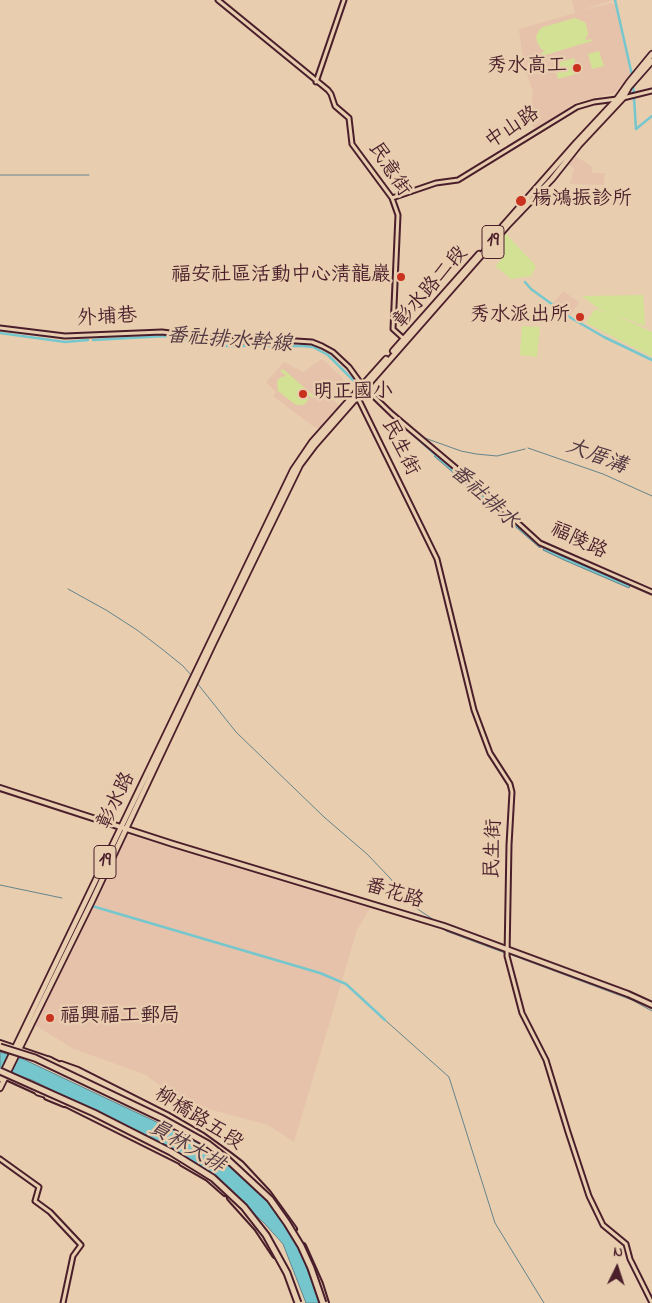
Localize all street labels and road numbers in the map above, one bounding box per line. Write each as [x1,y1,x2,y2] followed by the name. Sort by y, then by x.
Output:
[481,103,545,155] street label: 中山路
[362,138,414,202] street label: 民意街
[482,226,504,258] road number: 19
[390,242,474,334] street label: 彰水路二段
[76,305,138,333] street label: 外埔巷
[375,416,423,480] street label: 民生街
[546,518,610,566] street label: 福陵路
[94,769,142,833] street label: 彰水路
[482,819,508,879] street label: 民生街
[94,846,116,879] road number: 19
[362,875,426,915] street label: 番花路
[149,1083,247,1157] street label: 柳橋路五段

